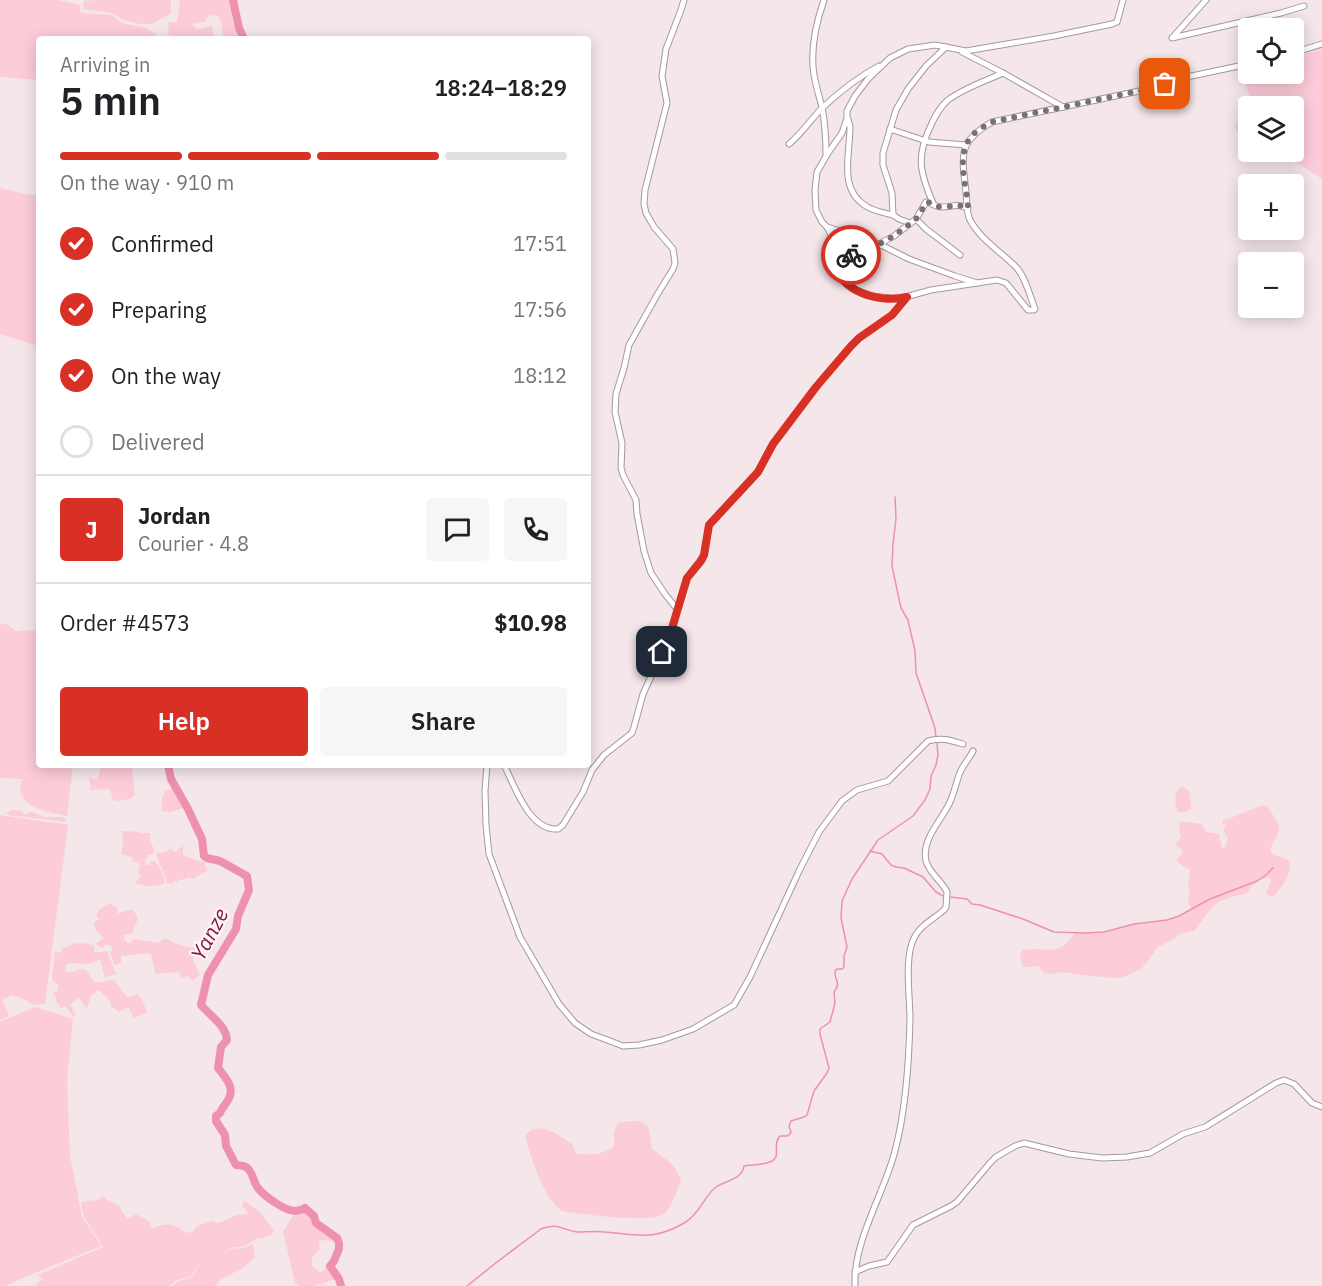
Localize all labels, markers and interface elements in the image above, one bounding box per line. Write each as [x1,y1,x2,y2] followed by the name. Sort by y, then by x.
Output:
[1238,18,1304,318] map controls
[1238,18,1304,84] button: locate
[60,51,150,78] text: Arriving in
[1139,58,1190,109] pin
[1148,67,1181,100] icon: bag
[434,73,567,102] text: 18:24–18:29
[60,75,161,126] text: 5 min
[1238,96,1304,162] button: layers
[60,169,234,196] text: On the way · 910 m
[1238,174,1304,240] button: +
[821,225,881,285] courier
[60,227,93,260] icon: check
[111,229,214,258] text: Confirmed
[513,230,567,257] text: 17:51
[835,239,868,272] icon: bike
[1238,252,1304,318] button: −
[60,293,93,326] icon: check
[111,295,206,324] text: Preparing
[513,296,567,323] text: 17:56
[60,359,93,392] icon: check
[111,361,221,390] text: On the way
[513,362,567,389] text: 18:12
[111,427,205,456] text: Delivered
[426,498,489,561] button: chat
[504,498,567,561] button: phone
[138,501,211,530] text: Jordan
[85,515,98,544] text: J
[138,530,249,557] text: Courier · 4.8
[60,608,190,637] text: Order #4573
[494,608,567,637] text: $10.98
[636,626,687,677] pin
[645,635,678,668] icon: home
[60,687,308,756] button: Help
[320,687,567,756] button: Share
[184,903,234,965] water label: Yanze

